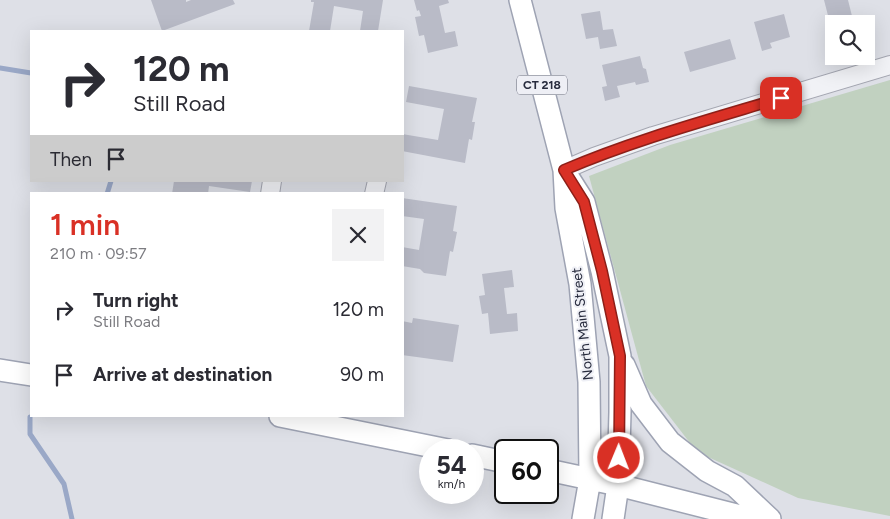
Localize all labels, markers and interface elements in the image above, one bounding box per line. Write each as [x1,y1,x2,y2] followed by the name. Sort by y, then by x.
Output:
[825,15,875,65] map controls
[825,15,875,65] button: search
[133,48,230,90] text: 120 m
[50,50,115,115] icon: right
[517,76,567,94] road number: CT 218
[760,77,802,119] pin
[767,84,795,112] icon: arrive
[133,90,226,117] text: Still Road
[102,145,130,173] icon: arrive
[50,148,92,171] text: Then
[50,206,120,243] text: 1 min
[332,209,384,261] button: close
[50,244,147,263] text: 210 m · 09:57
[568,267,597,381] street label: North Main Street
[93,289,179,312] text: Turn right
[50,296,78,324] icon: right
[332,298,384,321] text: 120 m
[93,312,160,331] text: Still Road
[50,361,78,389] icon: arrive
[93,363,272,386] text: Arrive at destination
[340,363,384,386] text: 90 m
[592,431,644,483] position arrow
[494,439,559,504] speed limit sign: 60
[436,450,467,480] text: 54
[438,477,465,491] text: km/h

